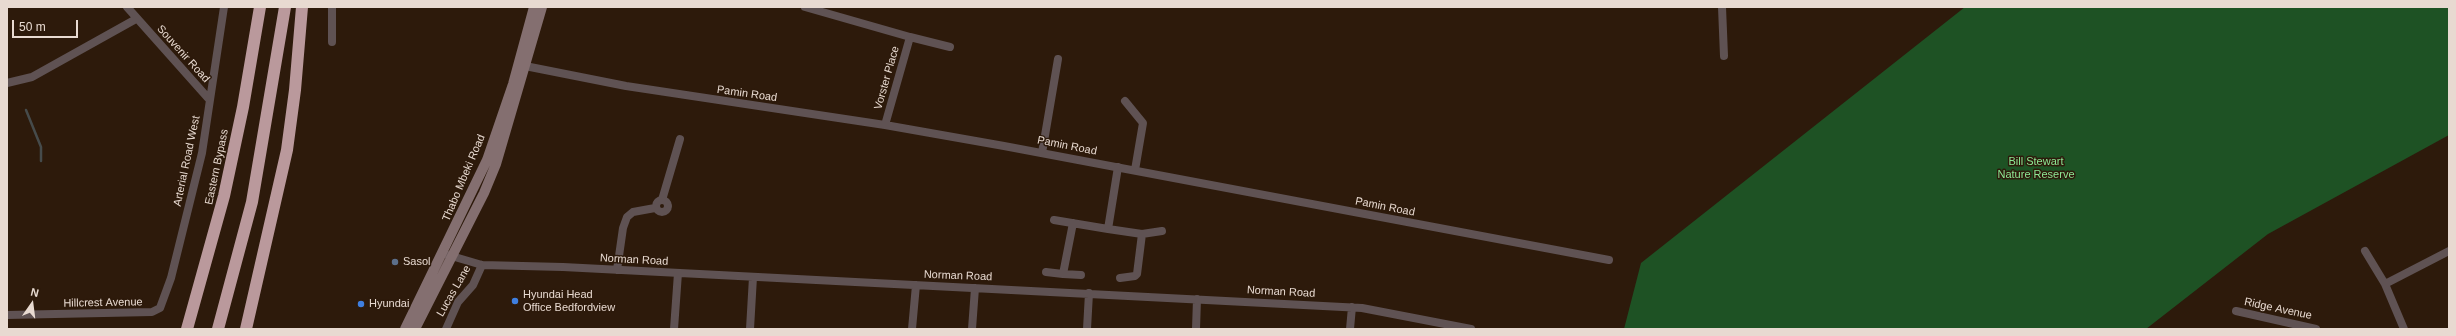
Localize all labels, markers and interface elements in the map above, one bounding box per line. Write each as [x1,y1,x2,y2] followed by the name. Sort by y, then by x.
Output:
[14,12,80,38] scale bar
[19,20,46,34] text: 50 m
[154,23,212,85] street label: Souvenir Road
[872,45,902,111] street label: Vorster Place
[716,83,778,105] street label: Pamin Road
[171,115,203,207] street label: Arterial Road West
[203,128,231,206] street label: Eastern Bypass
[440,133,488,223] street label: Thabo Mbeki Road
[1036,134,1098,158] street label: Pamin Road
[1997,155,2075,181] park label: Bill Stewart Nature Reserve
[1354,195,1416,219] street label: Pamin Road
[599,252,669,268] street label: Norman Road
[403,255,431,269] place label: Sasol
[390,257,400,267] marker: Sasol
[434,263,474,319] street label: Lucas Lane
[924,268,992,284] street label: Norman Road
[12,284,52,324] north arrow
[1246,284,1316,300] street label: Norman Road
[30,286,40,299] text: N
[523,288,615,314] place label: Hyundai Head Office Bedfordview
[2243,295,2313,323] street label: Ridge Avenue
[63,296,143,310] street label: Hillcrest Avenue
[510,296,520,306] marker: Hyundai Head Office Bedfordview
[369,297,409,311] place label: Hyundai
[356,299,366,309] marker: Hyundai

